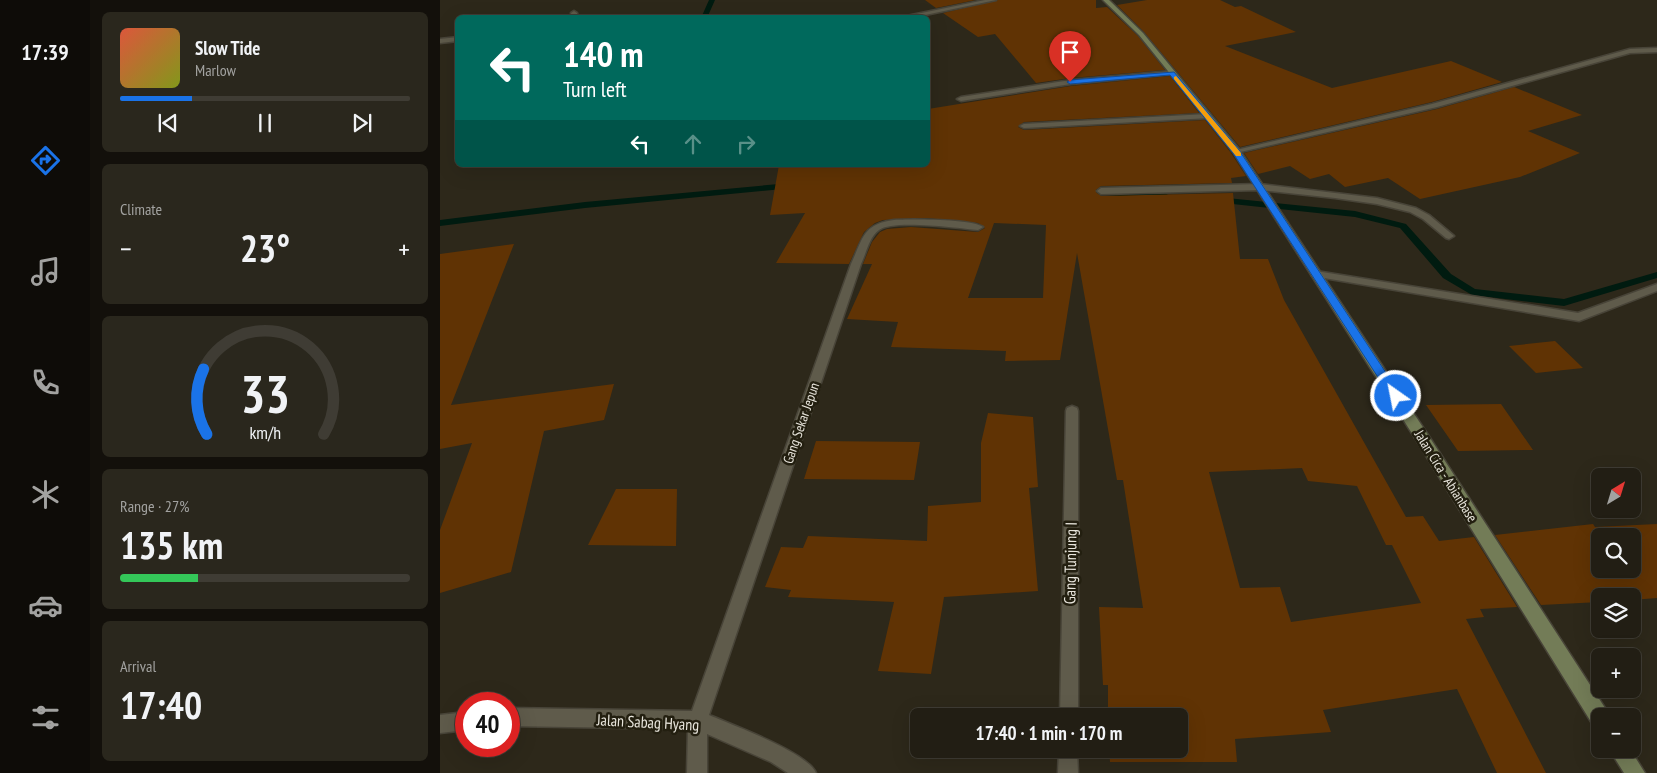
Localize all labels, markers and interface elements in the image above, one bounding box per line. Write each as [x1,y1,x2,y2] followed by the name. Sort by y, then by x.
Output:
[563,31,644,77] text: 140 m
[1049,31,1091,82] pin
[480,35,545,100] icon: left
[195,36,260,60] text: Slow Tide
[21,38,69,66] text: 17:39
[1056,38,1084,66] icon: arrive
[195,60,236,80] text: Marlow
[563,75,627,103] text: Turn left
[154,109,182,137] icon: previous
[251,109,279,137] icon: pause
[348,109,376,137] icon: next
[626,130,654,158] icon: left
[679,130,707,158] icon: ahead
[732,130,760,158] icon: right
[28,143,63,178] icon: directions
[120,199,162,219] text: Climate
[240,223,290,272] text: 23°
[120,230,132,267] text: −
[398,230,410,267] text: +
[28,254,63,289] icon: music
[240,360,290,427] text: 33
[28,365,63,400] icon: phone
[1369,369,1421,421] position arrow
[779,380,823,466] street label: Gang Sekar Jepun
[249,421,281,444] text: km/h
[1410,426,1482,526] street label: Jalan Cica - Abianbase
[1591,468,1641,518] north arrow
[1591,468,1641,758] map controls
[28,477,63,512] icon: climate
[120,496,189,516] text: Range · 27%
[120,520,223,569] text: 135 km
[1059,522,1081,604] street label: Gang Tunjung I
[1591,528,1641,578] button: search
[28,588,63,623] icon: car
[1591,588,1641,638] button: layers
[1591,648,1641,698] button: +
[120,656,156,676] text: Arrival
[120,680,202,729] text: 17:40
[455,692,520,757] speed limit sign: 40
[28,700,63,735] icon: filters
[1591,708,1641,758] button: −
[595,709,700,735] street label: Jalan Sabag Hyang
[976,721,1122,745] text: 17:40 · 1 min · 170 m

